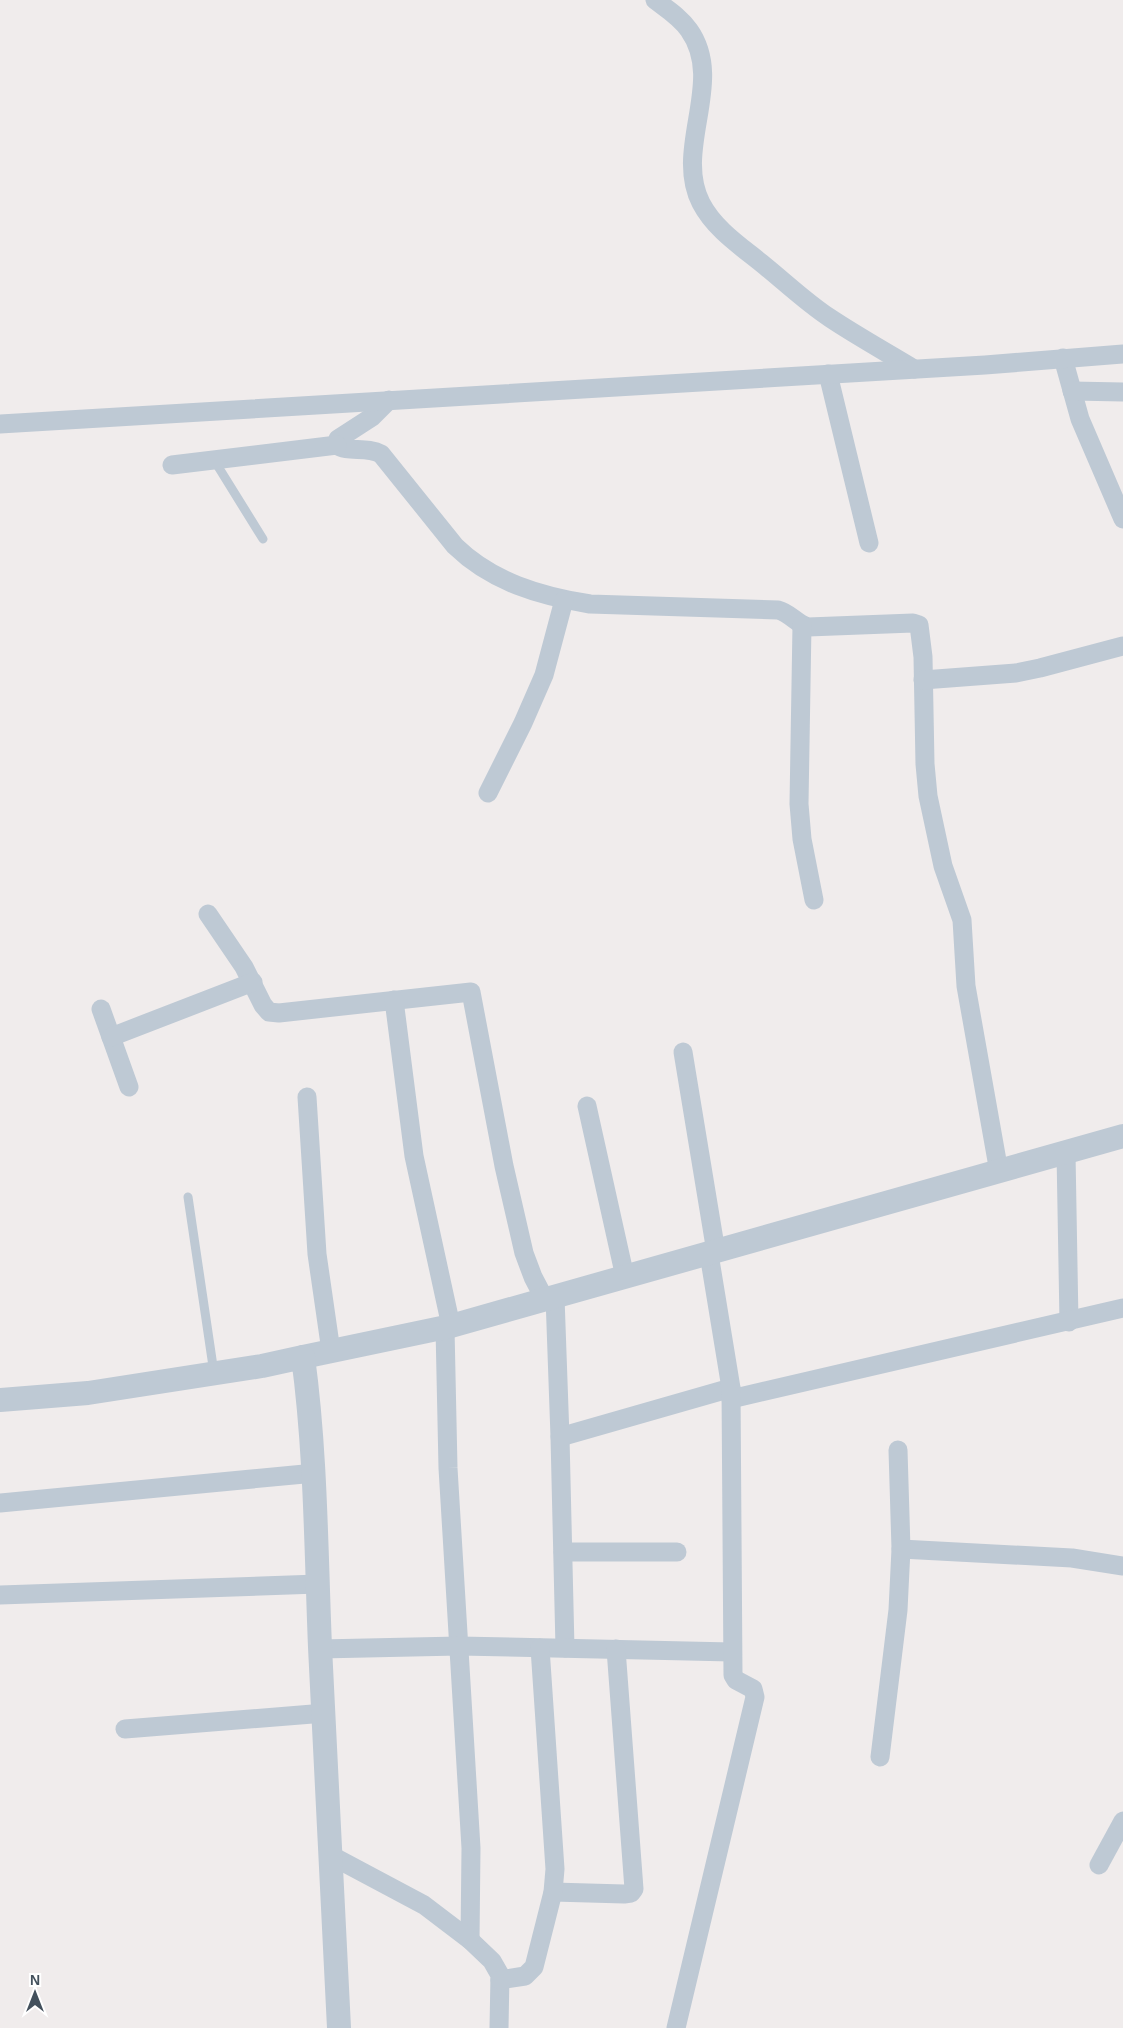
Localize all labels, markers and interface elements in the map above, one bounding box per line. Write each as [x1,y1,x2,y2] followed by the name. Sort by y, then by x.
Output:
[10,1968,60,2018] north arrow
[30,1972,40,1988] text: N

